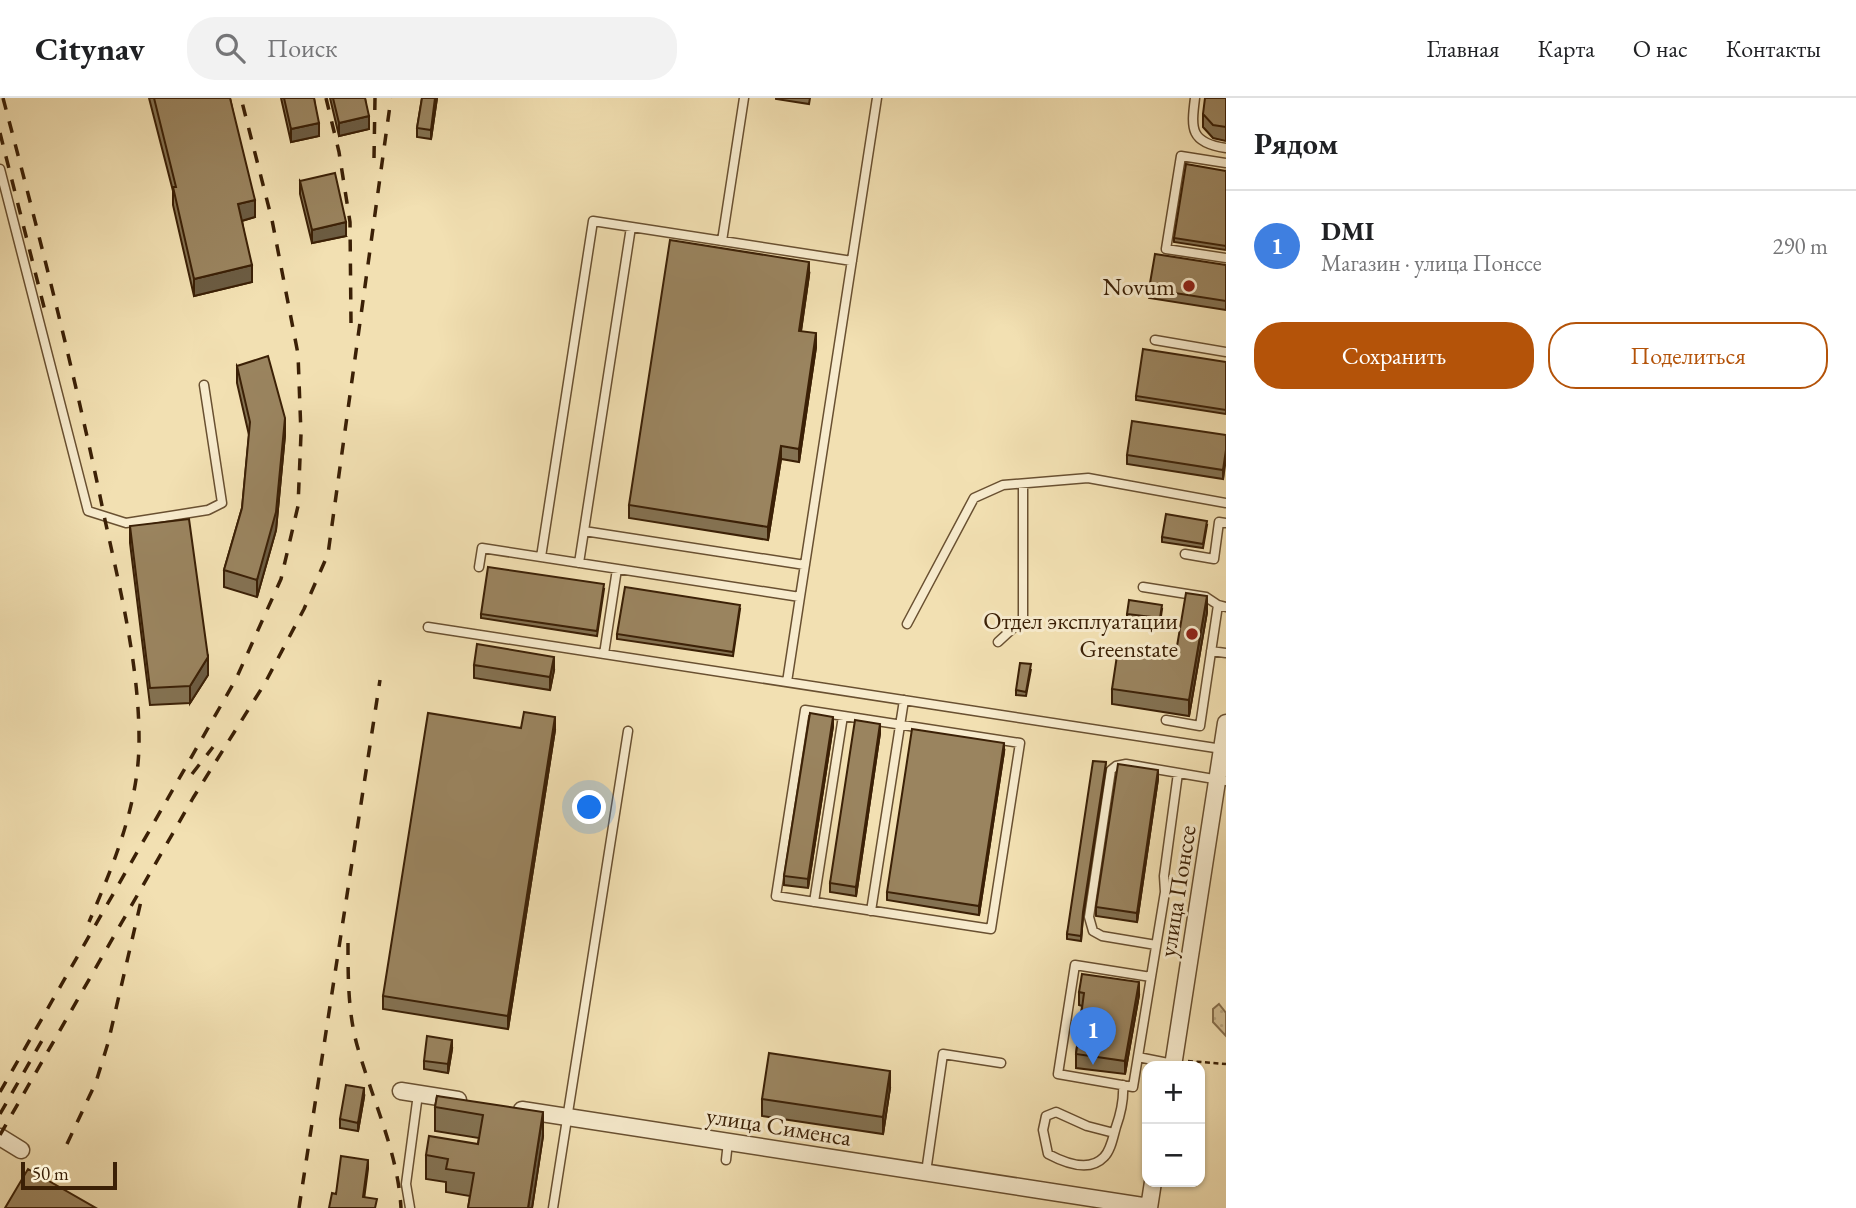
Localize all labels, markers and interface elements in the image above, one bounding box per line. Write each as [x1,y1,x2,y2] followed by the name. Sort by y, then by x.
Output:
[187,17,677,80] search box
[35,27,145,70] text: Citynav
[211,29,249,67] icon: search
[267,31,337,65] text: Поиск
[1426,33,1500,64] text: Главная
[1538,33,1595,64] text: Карта
[1633,33,1688,64] text: О нас
[1726,33,1821,64] text: Контакты
[1254,124,1338,163] text: Рядом
[1321,214,1374,248] text: DMI
[1271,231,1283,261] text: 1
[1772,231,1828,261] text: 290 m
[1321,248,1542,278] text: Магазин · улица Понссе
[1103,271,1175,302] place label: Novum
[1181,278,1197,294] marker: Novum
[1254,322,1534,389] button: Сохранить
[1548,322,1828,389] button: Поделиться
[983,605,1178,664] place label: Отдел эксплуатации Greenstate
[1184,626,1200,642] marker: Отдел эксплуатации Greenstate
[572,790,606,824] your location
[1151,823,1203,959] street label: улица Понссе
[1070,1007,1116,1065] pin: 1
[1142,1061,1205,1187] map controls
[1142,1061,1205,1124] button: +
[704,1099,854,1153] street label: улица Сименса
[1142,1124,1205,1187] button: −
[21,1159,117,1191] scale bar
[32,1161,69,1186] text: 50 m

